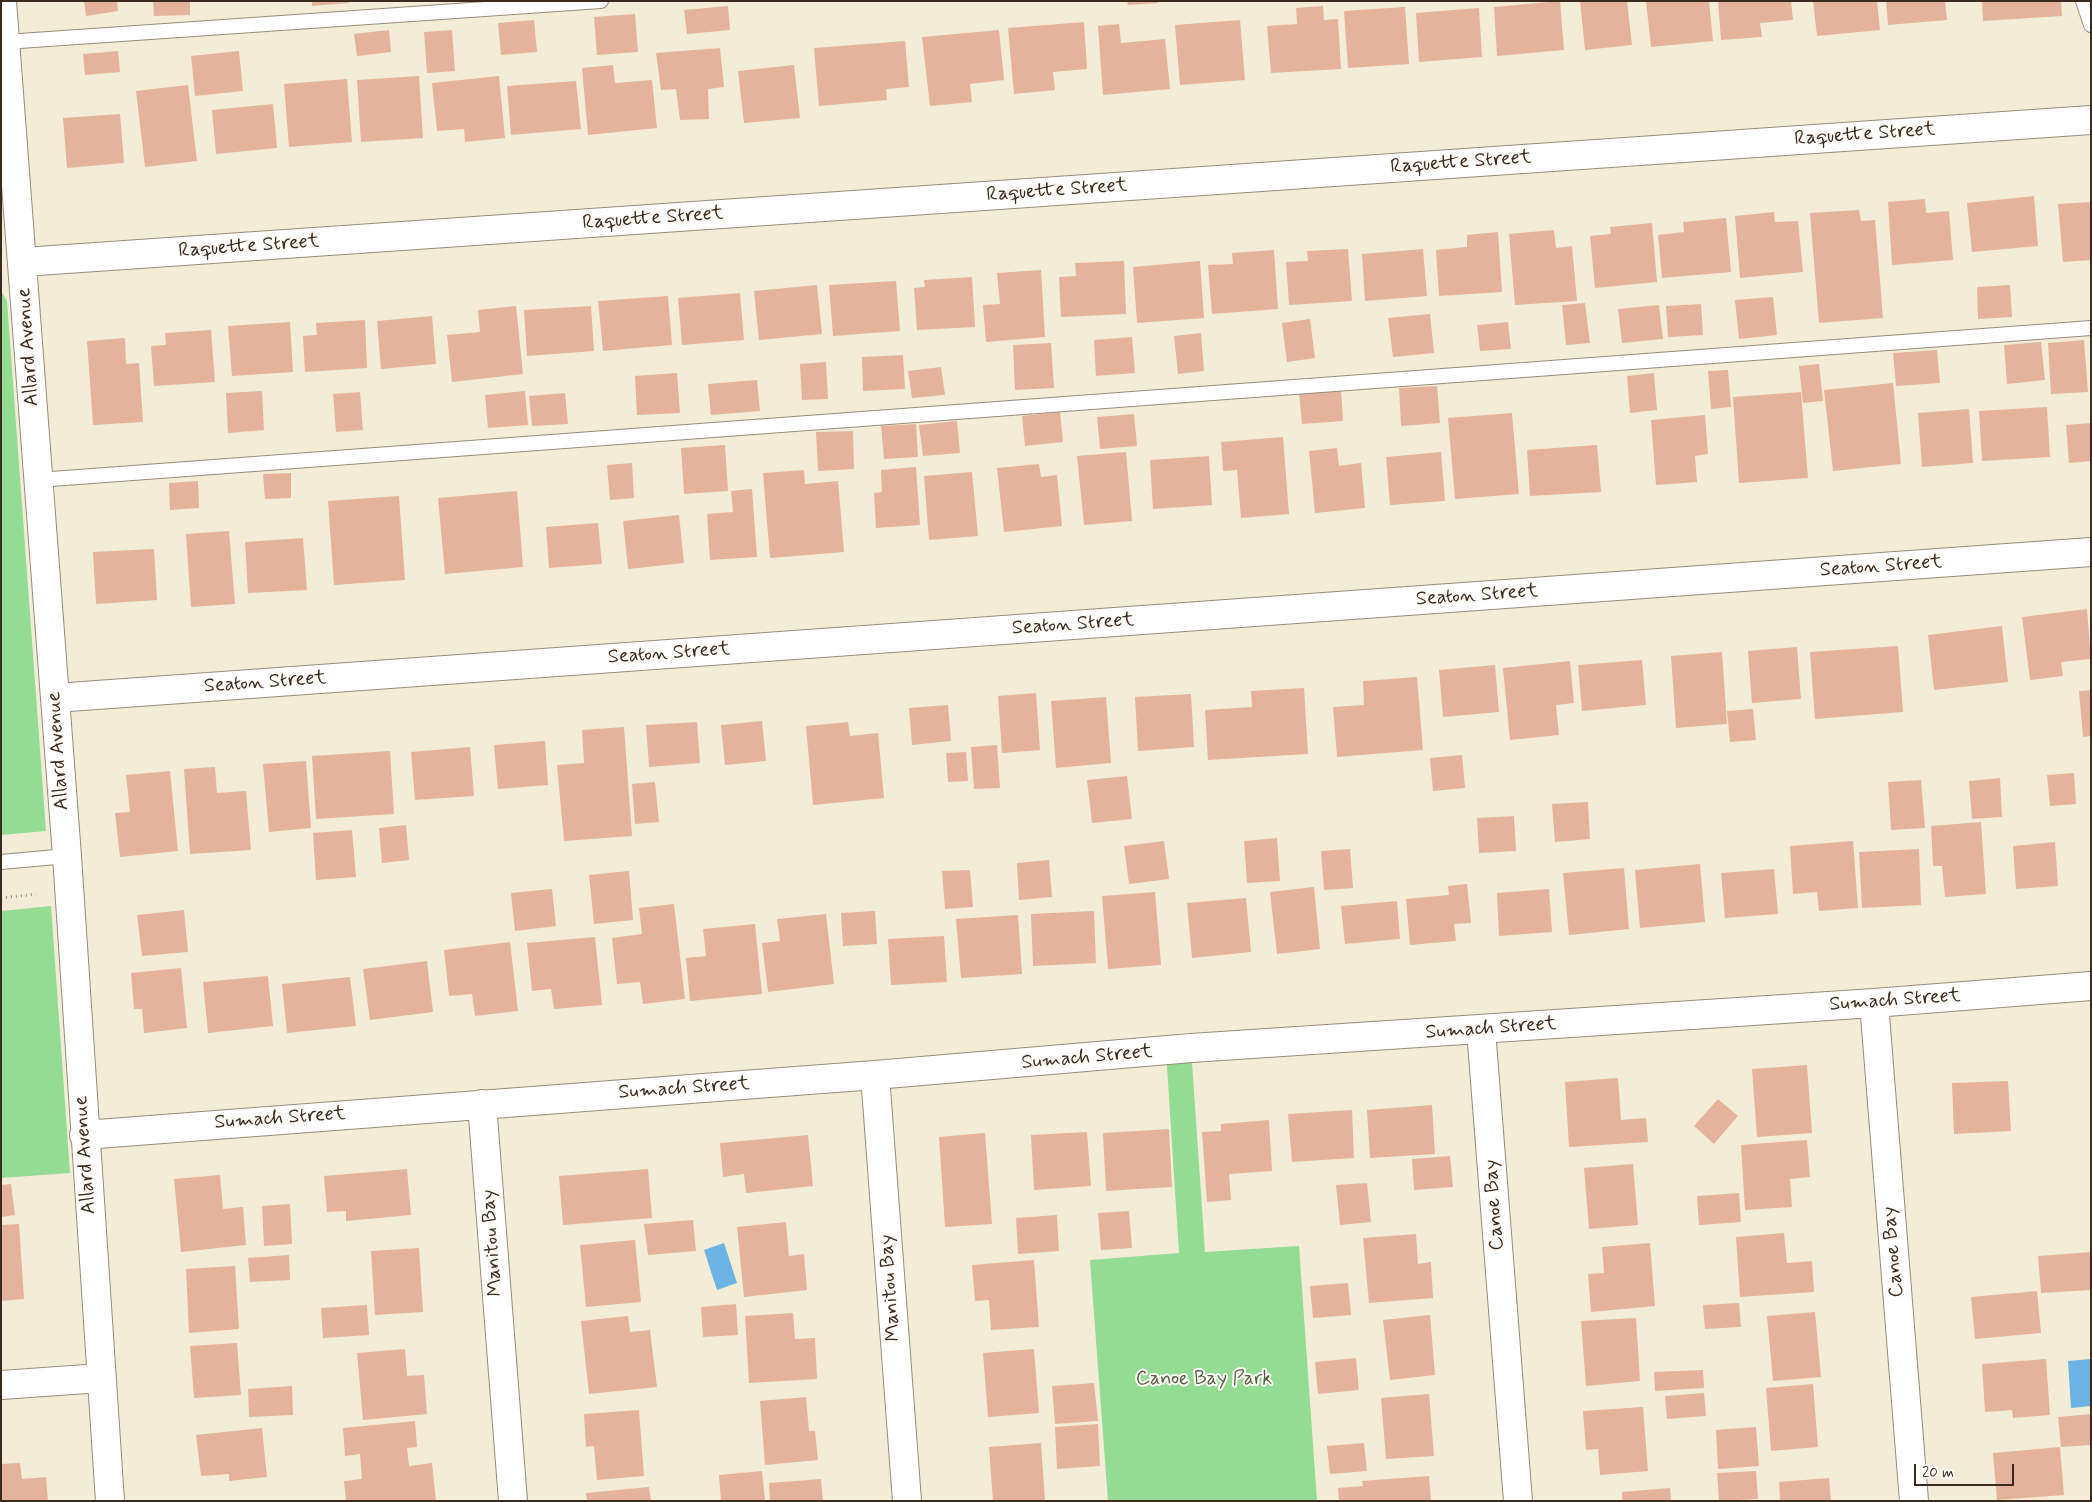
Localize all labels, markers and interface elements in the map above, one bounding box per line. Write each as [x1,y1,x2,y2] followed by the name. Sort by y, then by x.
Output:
[1794,118,1936,152] street label: Raquette Street
[1390,146,1532,180] street label: Raquette Street
[986,174,1128,208] street label: Raquette Street
[582,202,724,236] street label: Raquette Street
[178,230,320,264] street label: Raquette Street
[13,287,45,407] street label: Allard Avenue
[1819,551,1943,583] street label: Seaton Street
[1415,580,1539,612] street label: Seaton Street
[1011,609,1135,641] street label: Seaton Street
[607,638,731,670] street label: Seaton Street
[203,667,327,699] street label: Seaton Street
[43,691,75,811] street label: Allard Avenue
[1829,984,1961,1018] street label: Sumach Street
[1425,1012,1557,1046] street label: Sumach Street
[1020,1040,1154,1076] street label: Sumach Street
[618,1072,750,1106] street label: Sumach Street
[70,1095,102,1215] street label: Allard Avenue
[214,1102,346,1136] street label: Sumach Street
[1480,1159,1510,1251] street label: Canoe Bay
[477,1189,509,1297] street label: Manitou Bay
[1878,1205,1910,1299] street label: Canoe Bay
[875,1234,907,1342] street label: Manitou Bay
[1136,1368,1272,1392] park label: Canoe Bay Park
[1917,1454,2017,1486] scale bar
[1922,1463,1954,1483] text: 20 m

